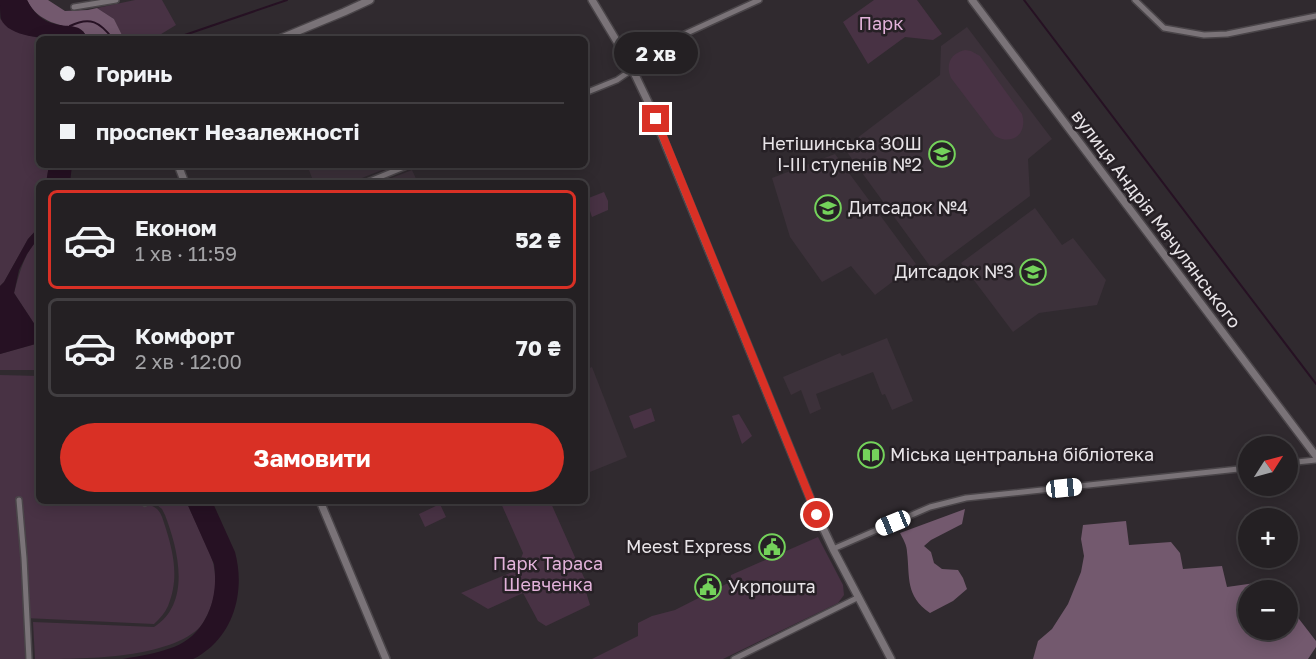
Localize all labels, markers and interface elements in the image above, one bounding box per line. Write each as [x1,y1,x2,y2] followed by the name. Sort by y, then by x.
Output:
[858,12,904,34] park label: Парк
[614,32,698,74] callout: 2 хв
[636,41,676,65] text: 2 хв
[96,60,172,87] text: Горинь
[642,105,669,132] route end
[1067,105,1246,332] street label: вулиця Андрія Мачулянського
[96,118,360,145] text: проспект Незалежності
[762,132,922,175] place label: Нетішинська ЗОШ І-ІІІ ступенів №2
[927,139,957,169] school or university icon: Нетішинська ЗОШ І-ІІІ ступенів №2
[813,193,843,223] school or university icon: Дитсадок №4
[848,196,968,218] place label: Дитсадок №4
[63,213,117,267] icon: car
[135,214,217,241] text: Економ
[515,226,561,253] text: 52 ₴
[135,241,237,265] text: 1 хв · 11:59
[1018,257,1048,287] school or university icon: Дитсадок №3
[894,260,1014,282] place label: Дитсадок №3
[63,321,117,375] icon: car
[135,322,235,349] text: Комфорт
[516,334,561,361] text: 70 ₴
[135,349,242,373] text: 2 хв · 12:00
[60,423,564,492] button: Замовити
[1238,436,1298,496] north arrow
[1238,436,1298,640] map controls
[856,440,886,470] library icon: Міська центральна бібліотека
[890,443,1154,465] place label: Міська центральна бібліотека
[1045,477,1083,499] car
[803,501,830,528] route start
[873,508,913,538] car
[1238,508,1298,568] button: +
[757,532,787,562] public building icon: Meest Express
[626,535,752,557] place label: Meest Express
[493,552,603,595] park label: Парк Тараса Шевченка
[693,572,723,602] public building icon: Укрпошта
[728,575,816,597] place label: Укрпошта
[1238,580,1298,640] button: −

